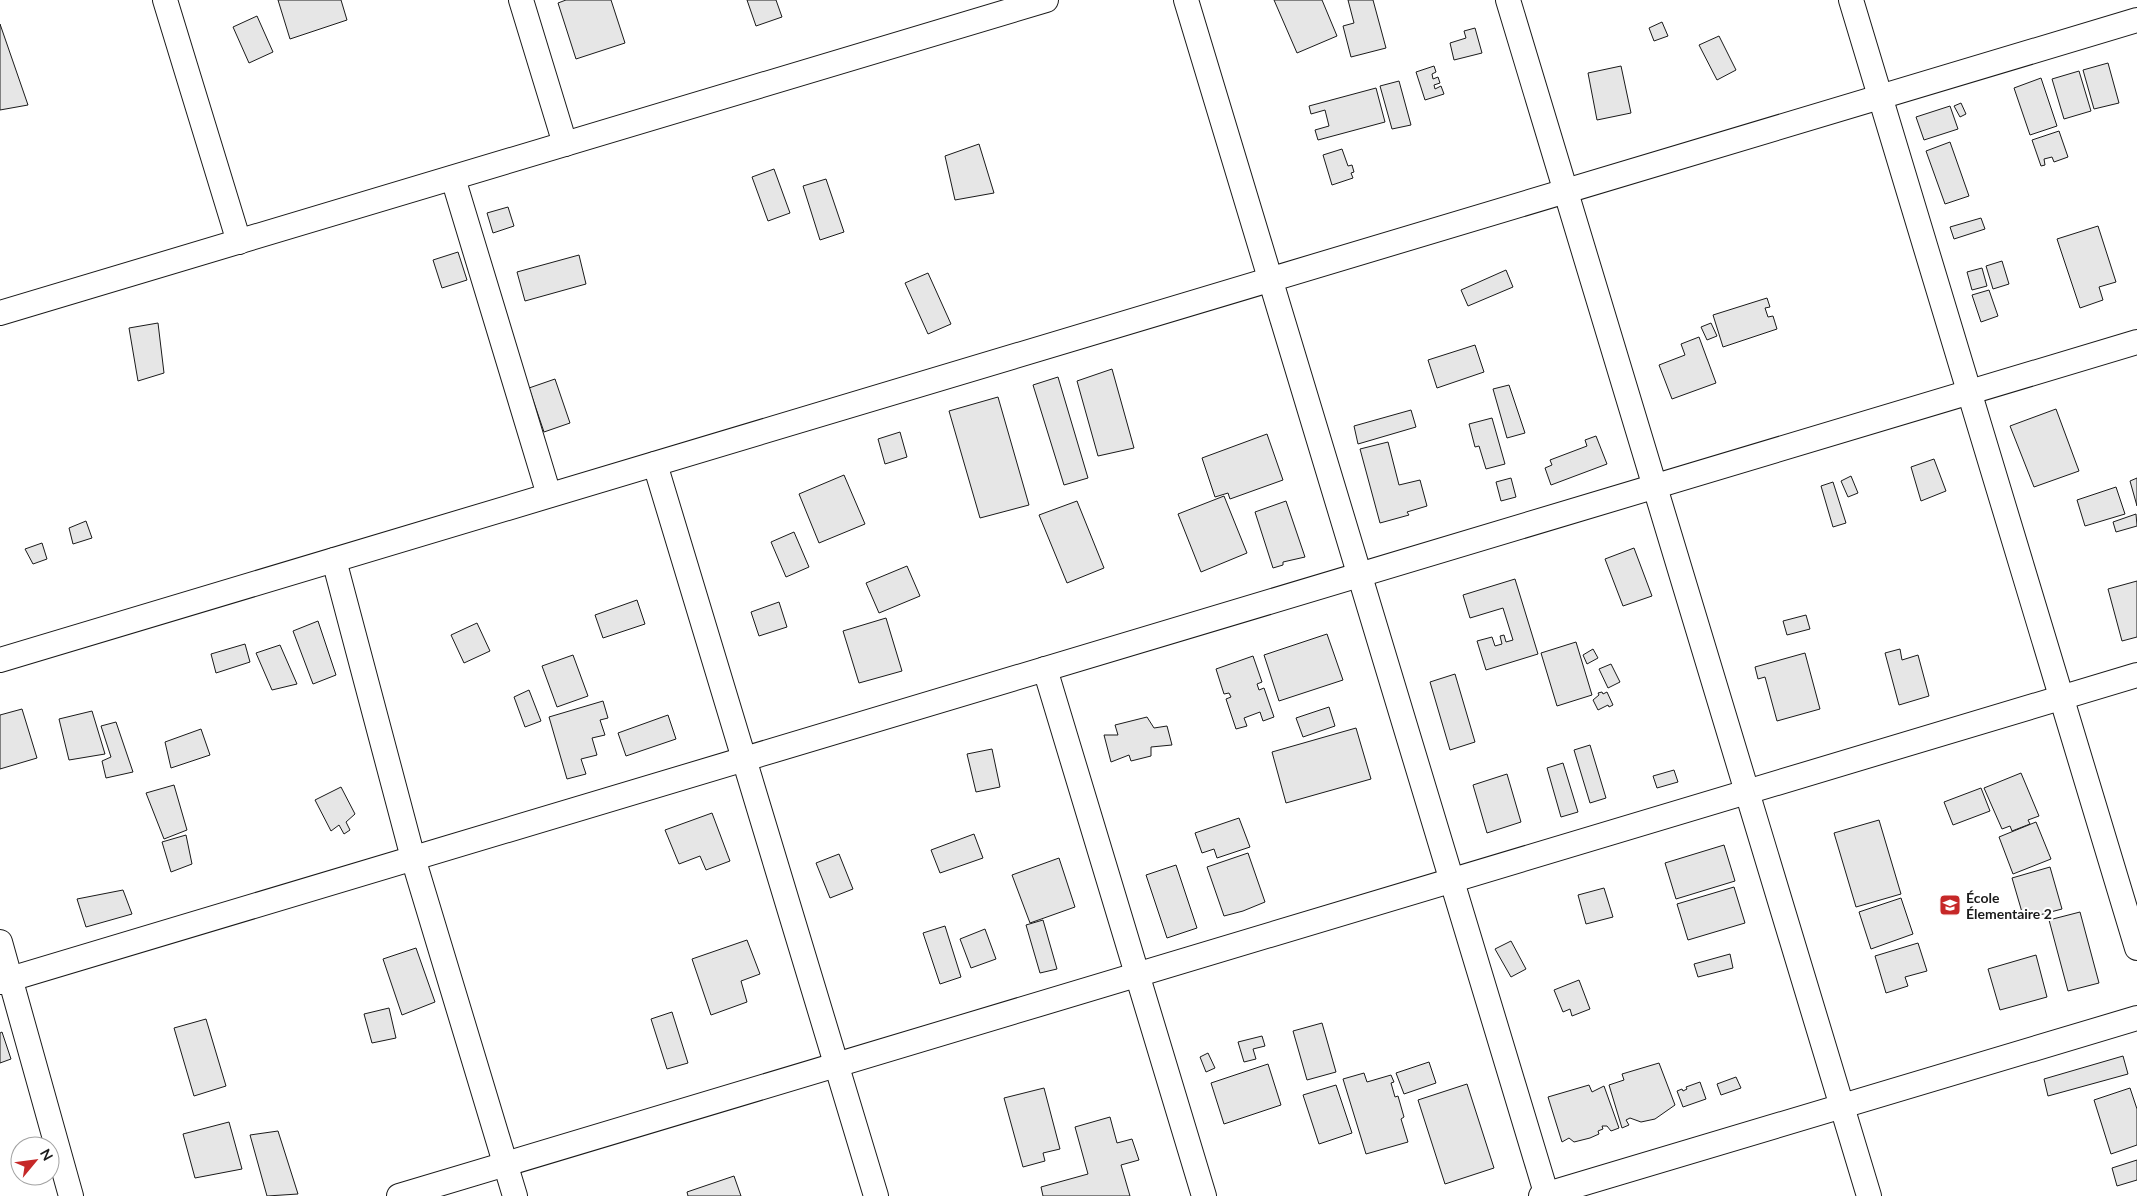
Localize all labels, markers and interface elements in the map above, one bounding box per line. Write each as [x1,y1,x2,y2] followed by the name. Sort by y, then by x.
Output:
[1966,889,2052,922] place label: École Élementaire 2
[1938,893,1962,917] school or university icon: École Élementaire 2
[10,1136,60,1186] north arrow
[37,1146,57,1163] text: N

